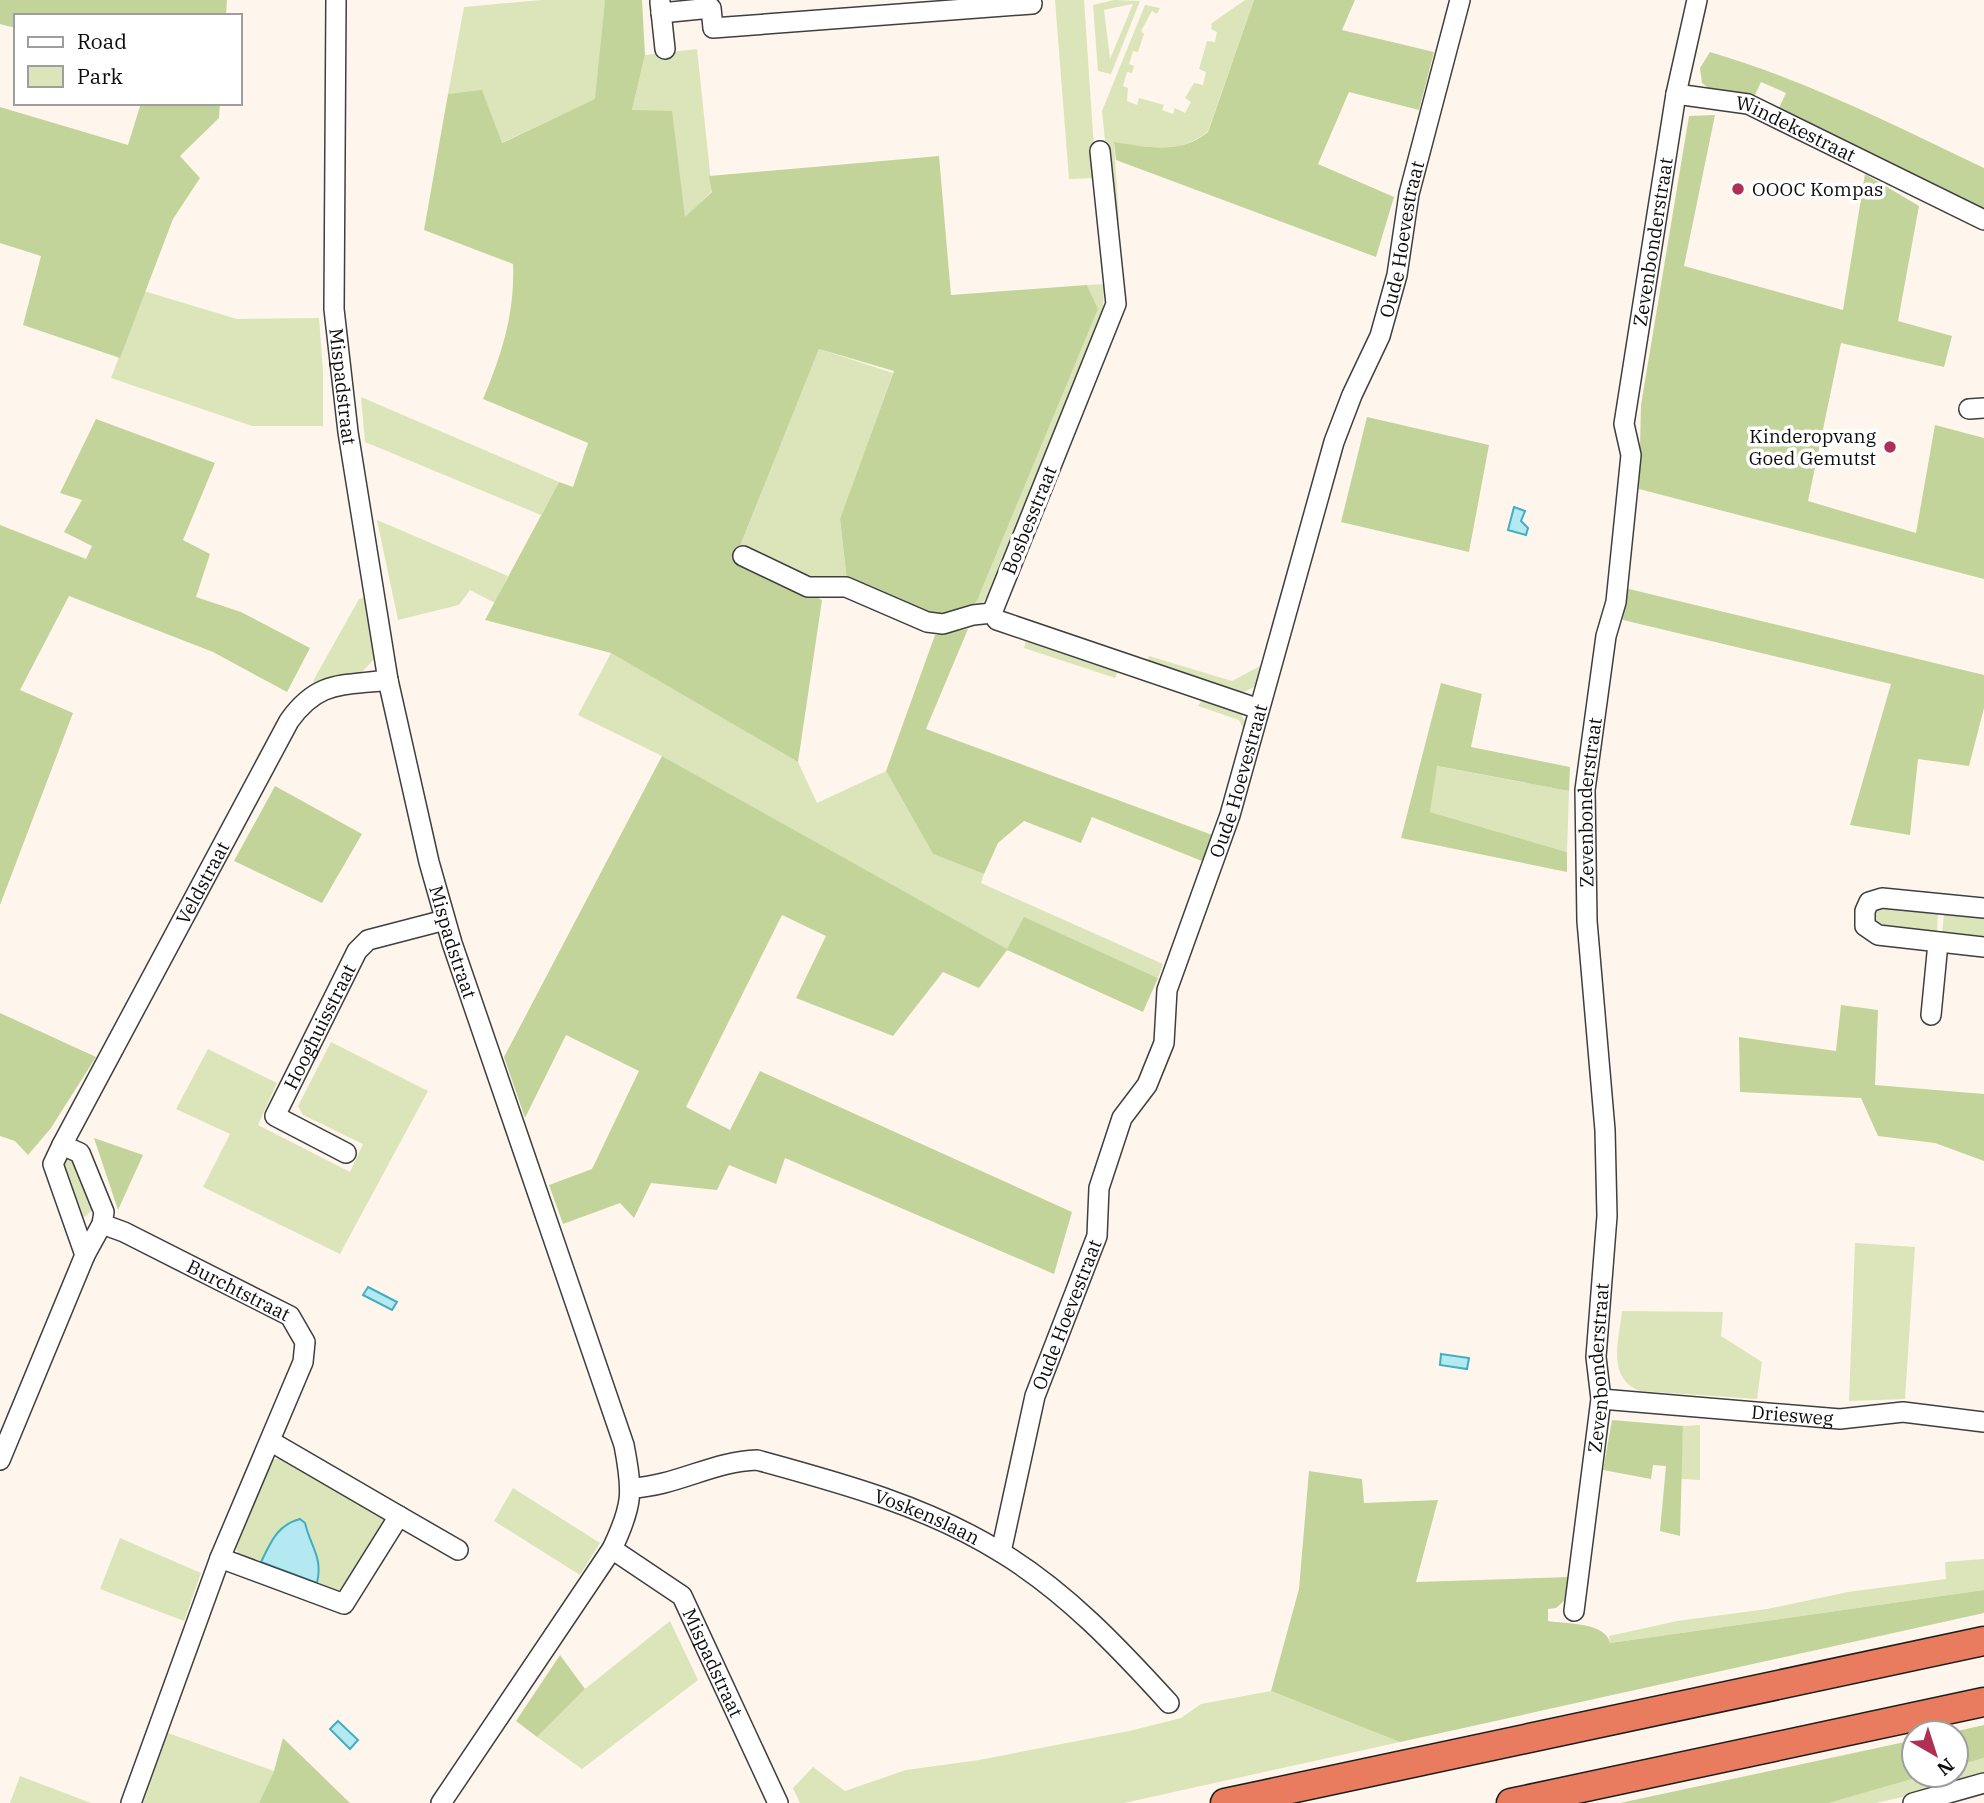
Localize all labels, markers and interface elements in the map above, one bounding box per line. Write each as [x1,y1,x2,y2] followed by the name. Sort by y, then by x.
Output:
[14,14,242,105] legend
[77,27,127,55] text: Road
[77,62,124,90] text: Park
[1734,90,1860,167] street label: Windekestraat
[1628,155,1678,328] street label: Zevenbonderstraat
[1374,158,1429,320] street label: Oude Hoevestraat
[1752,177,1883,201] place label: OOOC Kompas
[1730,181,1746,197] marker: OOOC Kompas
[324,327,362,447] street label: Mispadstraat
[1749,424,1877,470] place label: Kinderopvang Goed Gemutst
[1882,439,1898,455] marker: Kinderopvang Goed Gemutst
[996,462,1062,578] street label: Bosbesstraat
[1204,701,1272,861] street label: Oude Hoevestraat
[1573,716,1607,888] street label: Zevenbonderstraat
[170,837,235,928] street label: Veldstraat
[424,883,482,1002] street label: Mispadstraat
[278,959,361,1093] street label: Hooghuisstraat
[1027,1236,1107,1393] street label: Oude Hoevestraat
[183,1254,295,1326] street label: Burchtstraat
[1582,1282,1614,1454] street label: Zevenbonderstraat
[1750,1400,1835,1430] street label: Driesweg
[871,1483,984,1550] street label: Voskenslaan
[677,1605,749,1721] street label: Mispadstraat
[1900,1719,1970,1789] north arrow
[1932,1753,1959,1781] text: N

